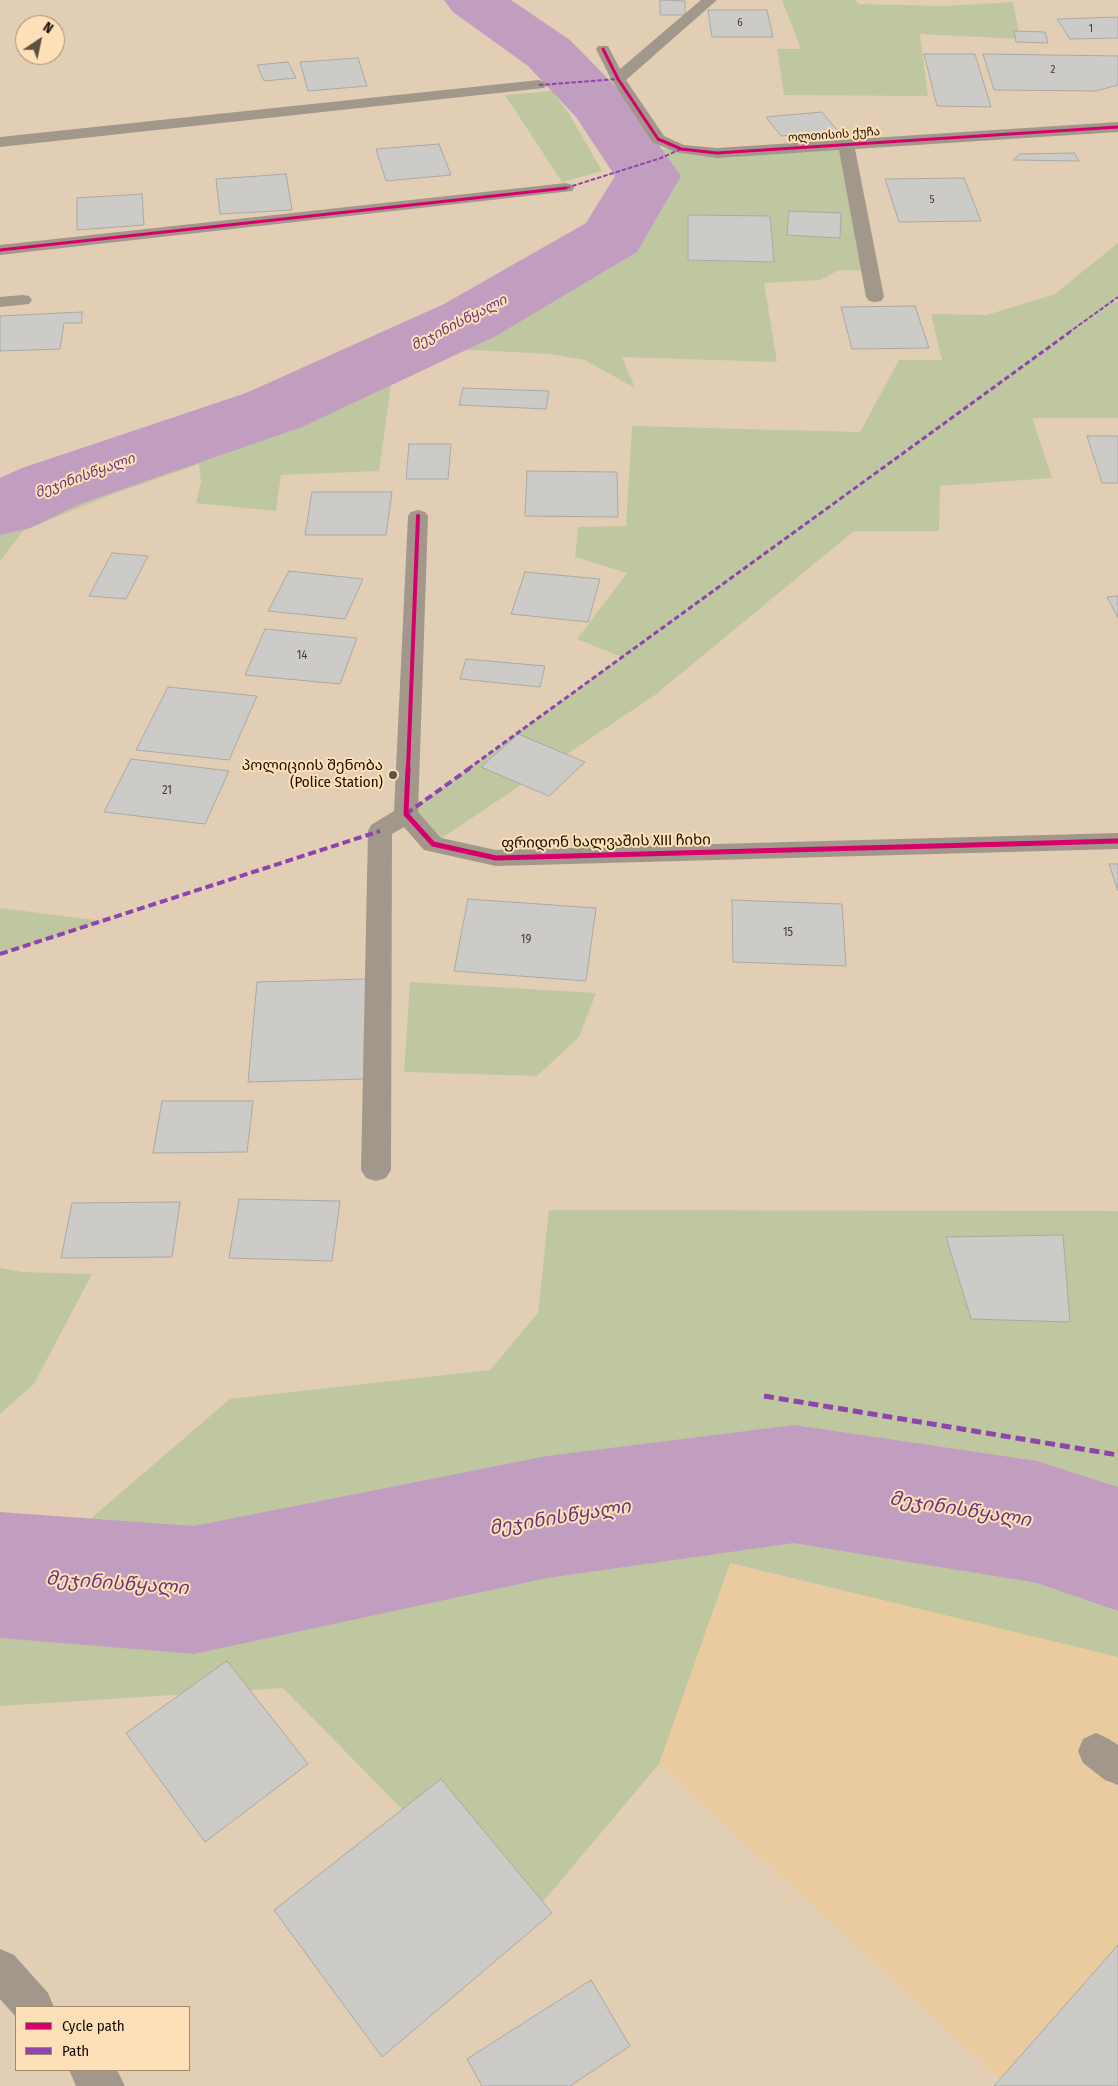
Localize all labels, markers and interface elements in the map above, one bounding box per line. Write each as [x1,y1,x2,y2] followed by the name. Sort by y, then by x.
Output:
[15,15,65,65] north arrow
[737,16,743,30] house number: 6
[40,19,56,37] text: N
[1089,22,1093,36] house number: 1
[1051,63,1055,77] house number: 2
[787,125,881,145] street label: ოლთისის ქუჩა
[929,193,935,207] house number: 5
[408,292,510,354] water label: მეჯინისწყალი
[33,450,137,502] water label: მეჯინისწყალი
[297,649,307,663] house number: 14
[242,757,383,792] place label: პოლიციის შენობა (Police Station)
[387,769,399,781] marker: პოლიციის შენობა (Police Station)
[162,784,172,798] house number: 21
[501,831,711,853] street label: ფრიდონ ხალვაშის XIII ჩიხი
[783,926,793,940] house number: 15
[521,933,531,947] house number: 19
[888,1488,1032,1532] water label: მეჯინისწყალი
[488,1496,632,1540] water label: მეჯინისწყალი
[45,1568,189,1600] water label: მეჯინისწყალი
[15,2006,190,2071] legend
[62,2017,125,2035] text: Cycle path
[62,2042,89,2060] text: Path

